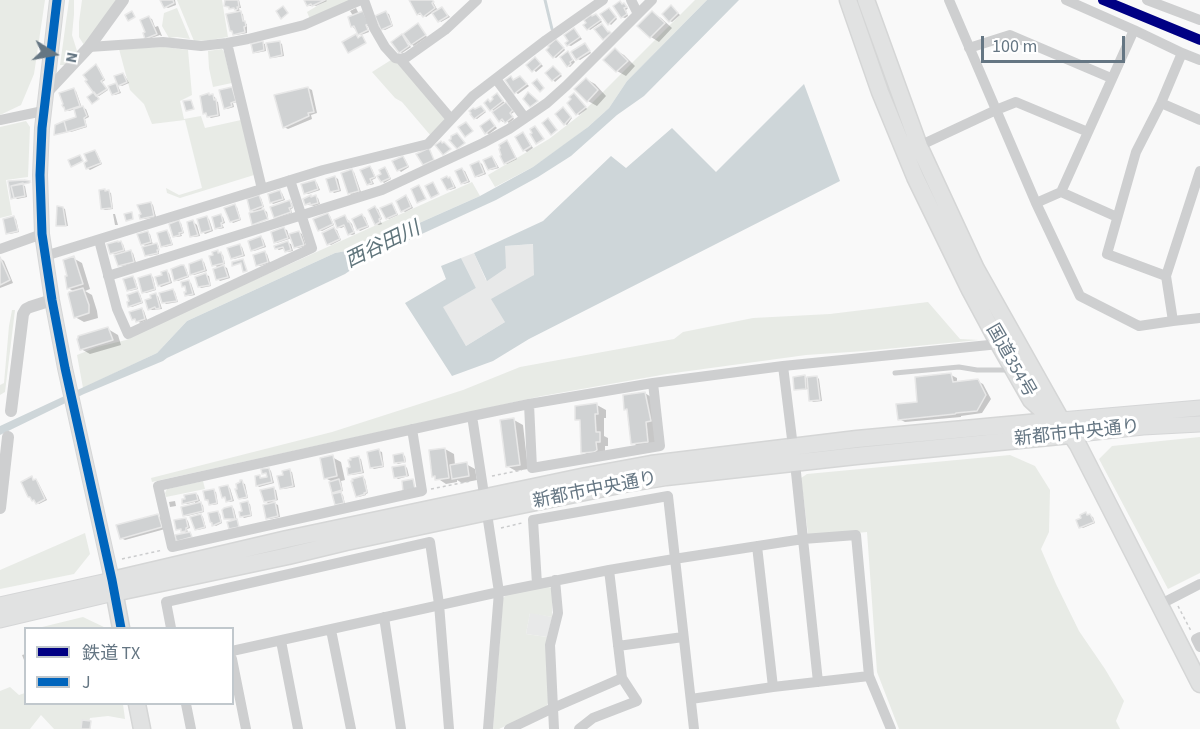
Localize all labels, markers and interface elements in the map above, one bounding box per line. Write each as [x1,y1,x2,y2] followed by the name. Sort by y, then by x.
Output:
[24,24,84,84] north arrow
[984,24,1128,62] scale bar
[992,34,1037,59] text: 100 m
[60,50,83,65] text: N
[342,218,424,274] water label: 西谷田川
[980,321,1040,401] street label: 国道354号
[1013,417,1141,451] street label: 新都市中央通り
[531,468,659,514] street label: 新都市中央通り
[24,627,234,705] legend
[82,641,140,666] text: 鉄道 TX
[82,670,91,695] text: J

